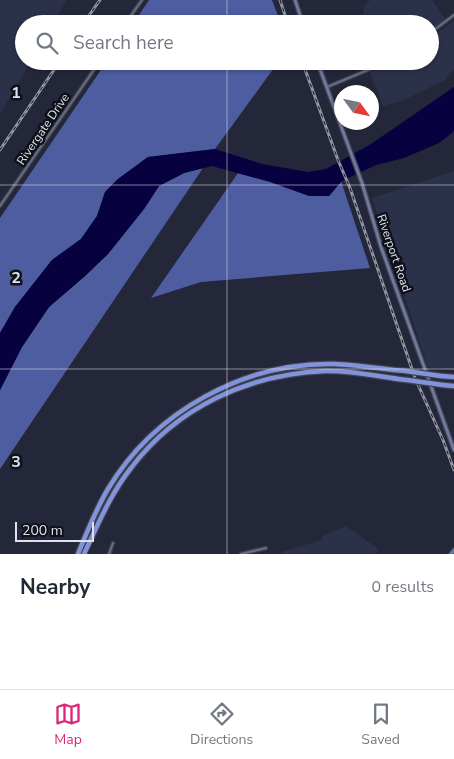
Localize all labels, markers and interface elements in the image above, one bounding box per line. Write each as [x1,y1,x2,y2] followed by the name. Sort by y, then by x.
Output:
[15,15,439,70] search box
[33,29,61,57] icon: search
[73,30,174,56] text: Search here
[11,82,21,104] text: 1
[334,85,379,130] north arrow
[13,90,73,168] street label: Rivergate Drive
[373,212,415,294] street label: Riverport Road
[11,267,21,289] text: 2
[11,451,21,473] text: 3
[15,519,94,542] scale bar
[22,521,63,540] text: 200 m
[20,573,90,601] text: Nearby
[372,576,434,598] text: 0 results
[54,700,82,749] tab: Map
[190,700,253,749] tab: Directions
[361,700,400,749] tab: Saved

